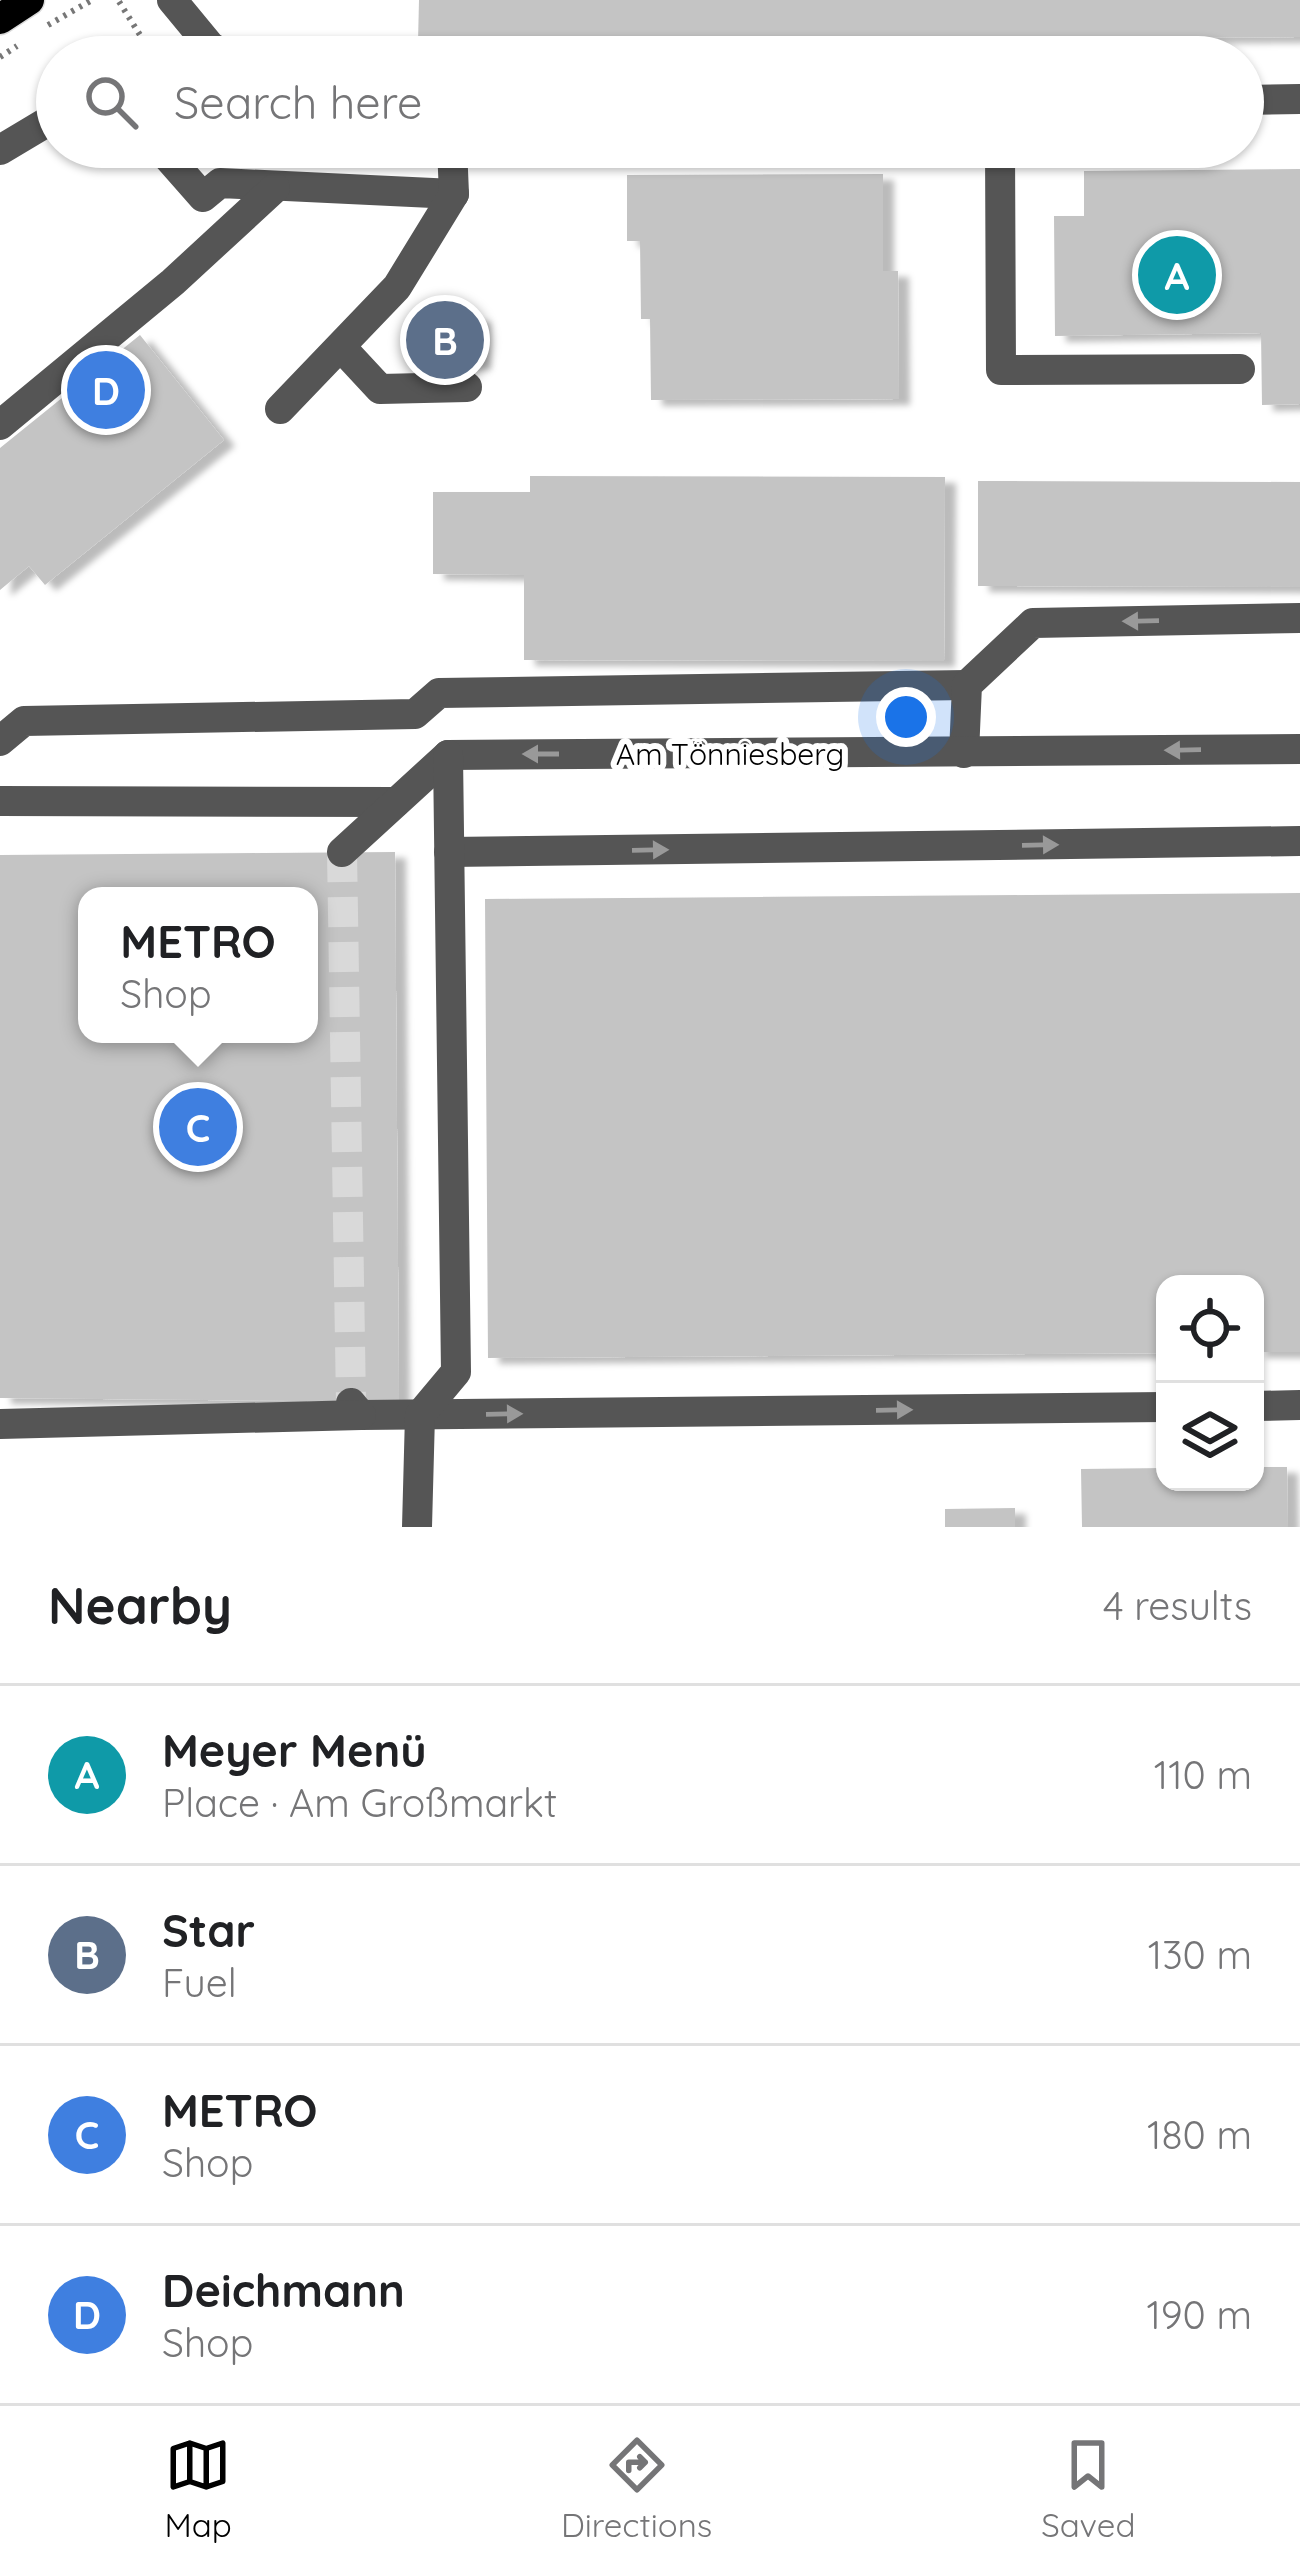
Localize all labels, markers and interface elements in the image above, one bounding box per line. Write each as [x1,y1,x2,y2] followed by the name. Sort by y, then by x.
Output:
[36,36,1264,168] search box
[78,69,144,135] icon: search
[174,74,422,130] text: Search here
[1138,230,1216,320] pin: A
[406,295,484,385] pin: B
[67,345,145,435] pin: D
[1121,611,1159,631] one-way arrow
[876,687,936,747] your location
[616,735,844,773] street label: Am Tönniesberg
[1163,740,1201,760] one-way arrow
[521,744,559,764] one-way arrow
[1022,835,1060,854] one-way arrow
[632,840,670,859] one-way arrow
[78,887,318,1043] popup
[120,913,276,969] text: METRO
[120,969,212,1018] text: Shop
[159,1082,237,1172] pin: C
[1156,1275,1264,1491] map controls
[1156,1275,1264,1383] button: locate
[1156,1383,1264,1491] button: layers
[876,1400,914,1420] one-way arrow
[486,1404,524,1424] one-way arrow
[48,1573,232,1637] text: Nearby
[1103,1581,1252,1630] text: 4 results
[162,1722,427,1778] text: Meyer Menü
[75,1750,99,1799] text: A
[1154,1750,1252,1799] text: 110 m
[162,1778,557,1827] text: Place · Am Großmarkt
[162,1902,255,1958] text: Star
[74,1930,100,1979] text: B
[1148,1930,1252,1979] text: 130 m
[162,1958,237,2007] text: Fuel
[162,2082,317,2138] text: METRO
[75,2110,99,2159] text: C
[1147,2110,1252,2159] text: 180 m
[162,2138,253,2187] text: Shop
[162,2262,405,2318] text: Deichmann
[73,2290,101,2339] text: D
[1146,2290,1252,2339] text: 190 m
[162,2318,253,2367] text: Shop
[165,2432,232,2545] tab: Map
[561,2432,712,2545] tab: Directions
[1041,2432,1135,2545] tab: Saved

